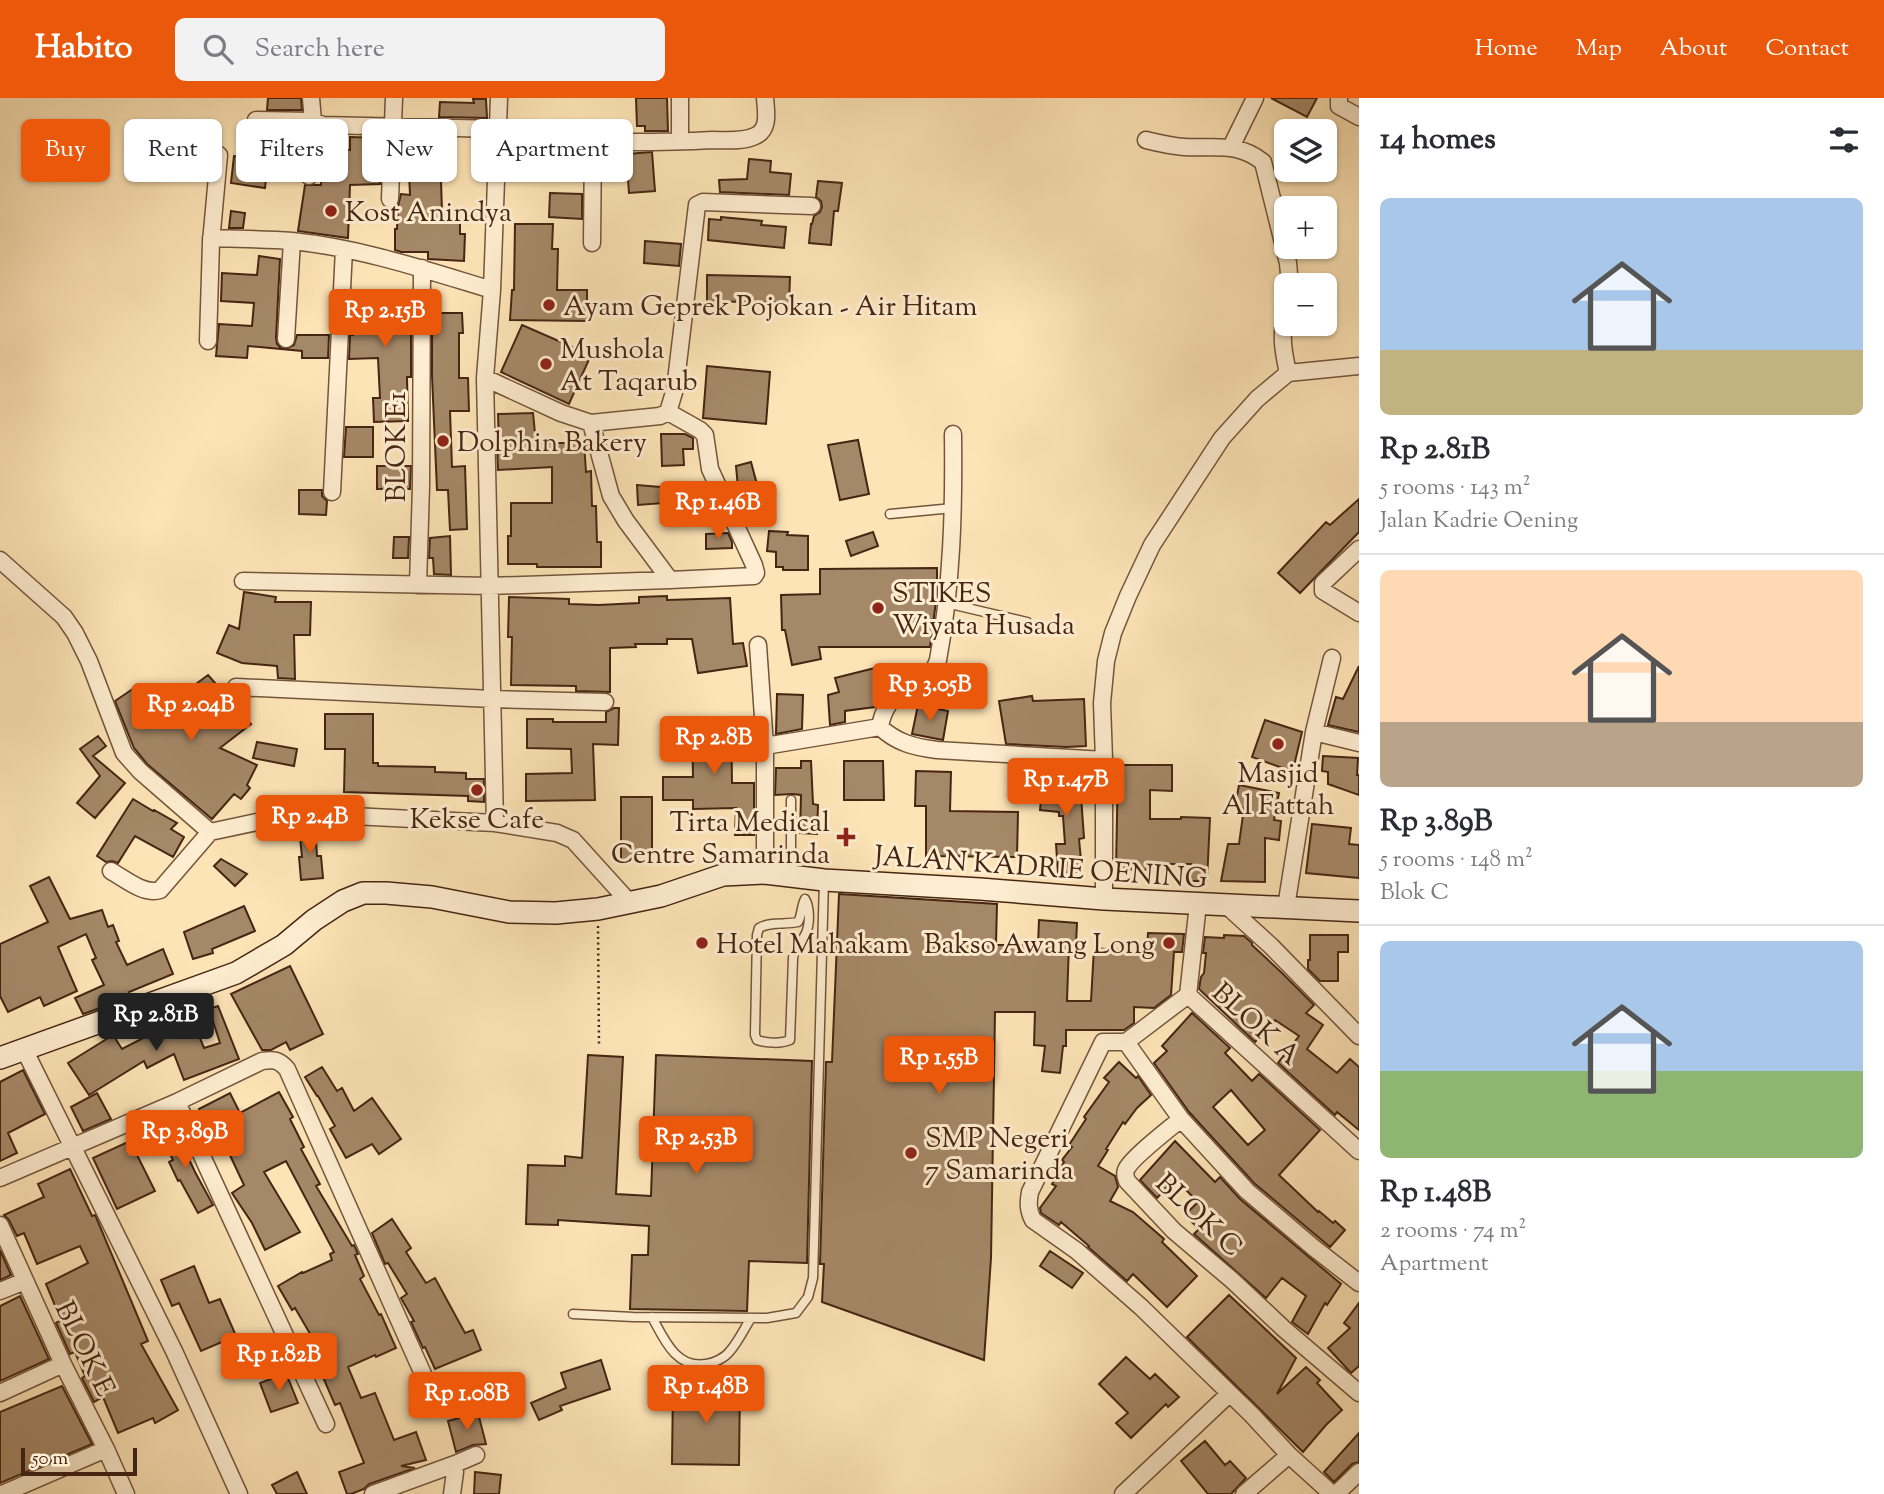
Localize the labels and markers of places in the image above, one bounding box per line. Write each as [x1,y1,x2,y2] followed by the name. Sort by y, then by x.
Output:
[345,194,512,234] place label: Kost Anindya
[323,203,339,219] marker: Kost Anindya
[563,288,978,328] place label: Ayam Geprek Pojokan - Air Hitam
[313,289,457,349] pin: Rp 2.15B
[541,297,557,313] marker: Ayam Geprek Pojokan - Air Hitam
[560,331,698,403] place label: Mushola At Taqarub
[538,356,554,372] marker: Mushola At Taqarub
[457,424,647,464] place label: Dolphin Bakery
[435,433,451,449] marker: Dolphin Bakery
[646,482,790,541] pin: Rp 1.46B
[892,575,1075,647] place label: STIKES Wiyata Husada
[870,600,886,616] marker: STIKES Wiyata Husada
[858,664,1002,723] pin: Rp 3.05B
[119,684,263,743] pin: Rp 2.04B
[649,716,779,776] pin: Rp 2.8B
[1270,736,1286,752] marker: Masjid Al Fattah
[1222,755,1334,827] place label: Masjid Al Fattah
[994,758,1138,818] pin: Rp 1.47B
[469,782,485,798] marker: Kekse Cafe
[245,796,375,855] pin: Rp 2.4B
[410,801,544,841] place label: Kekse Cafe
[611,804,830,876] place label: Tirta Medical Centre Samarinda
[836,827,856,847] marker: Tirta Medical Centre Samarinda
[716,926,909,966] place label: Hotel Mahakam
[924,926,1155,966] place label: Bakso Awang Long
[694,935,710,951] marker: Hotel Mahakam
[1161,935,1177,951] marker: Bakso Awang Long
[84,993,228,1053] pin: Rp 2.81B
[867,1037,1011,1096] pin: Rp 1.55B
[113,1110,257,1170] pin: Rp 3.89B
[624,1116,768,1176] pin: Rp 2.53B
[925,1120,1074,1192] place label: SMP Negeri 7 Samarinda
[903,1145,919,1161] marker: SMP Negeri 7 Samarinda
[207,1334,351,1393] pin: Rp 1.82B
[634,1366,778,1425] pin: Rp 1.48B
[395,1372,539,1432] pin: Rp 1.08B

